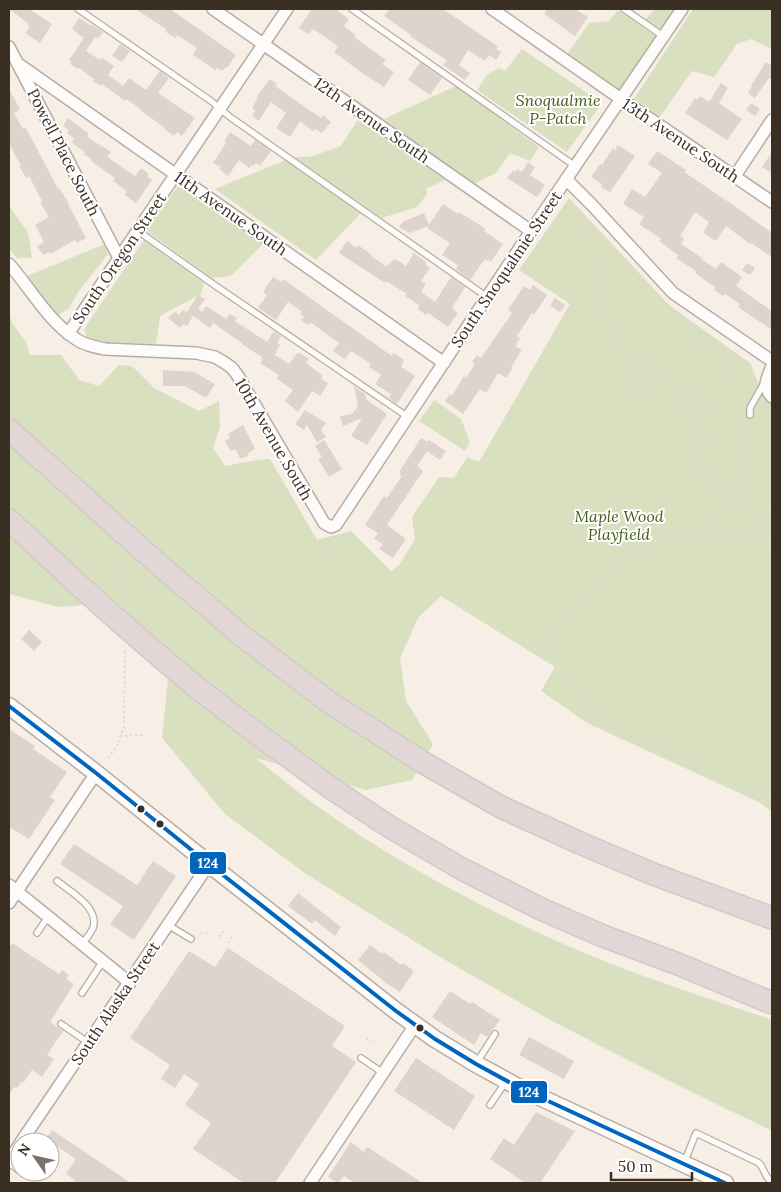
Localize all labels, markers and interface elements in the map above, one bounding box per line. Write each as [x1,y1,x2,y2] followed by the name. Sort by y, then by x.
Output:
[310,73,434,168] street label: 12th Avenue South
[23,85,105,219] street label: Powell Place South
[515,90,601,128] park label: Snoqualmie P-Patch
[619,93,744,187] street label: 13th Avenue South
[170,166,292,260] street label: 11th Avenue South
[446,186,566,351] street label: South Snoqualmie Street
[68,188,171,327] street label: South Oregon Street
[231,374,317,504] street label: 10th Avenue South
[574,506,664,544] park label: Maple Wood Playfield
[136,804,146,814] unlabelled marker
[155,819,165,829] unlabelled marker
[189,851,227,875] line badge: 124
[198,854,219,872] text: 124
[66,937,164,1068] street label: South Alaska Street
[415,1023,425,1033] unlabelled marker
[510,1080,548,1104] line badge: 124
[519,1083,540,1101] text: 124
[10,1132,60,1182] north arrow
[14,1140,35,1159] text: N
[611,1150,692,1182] scale bar
[618,1157,653,1176] text: 50 m

